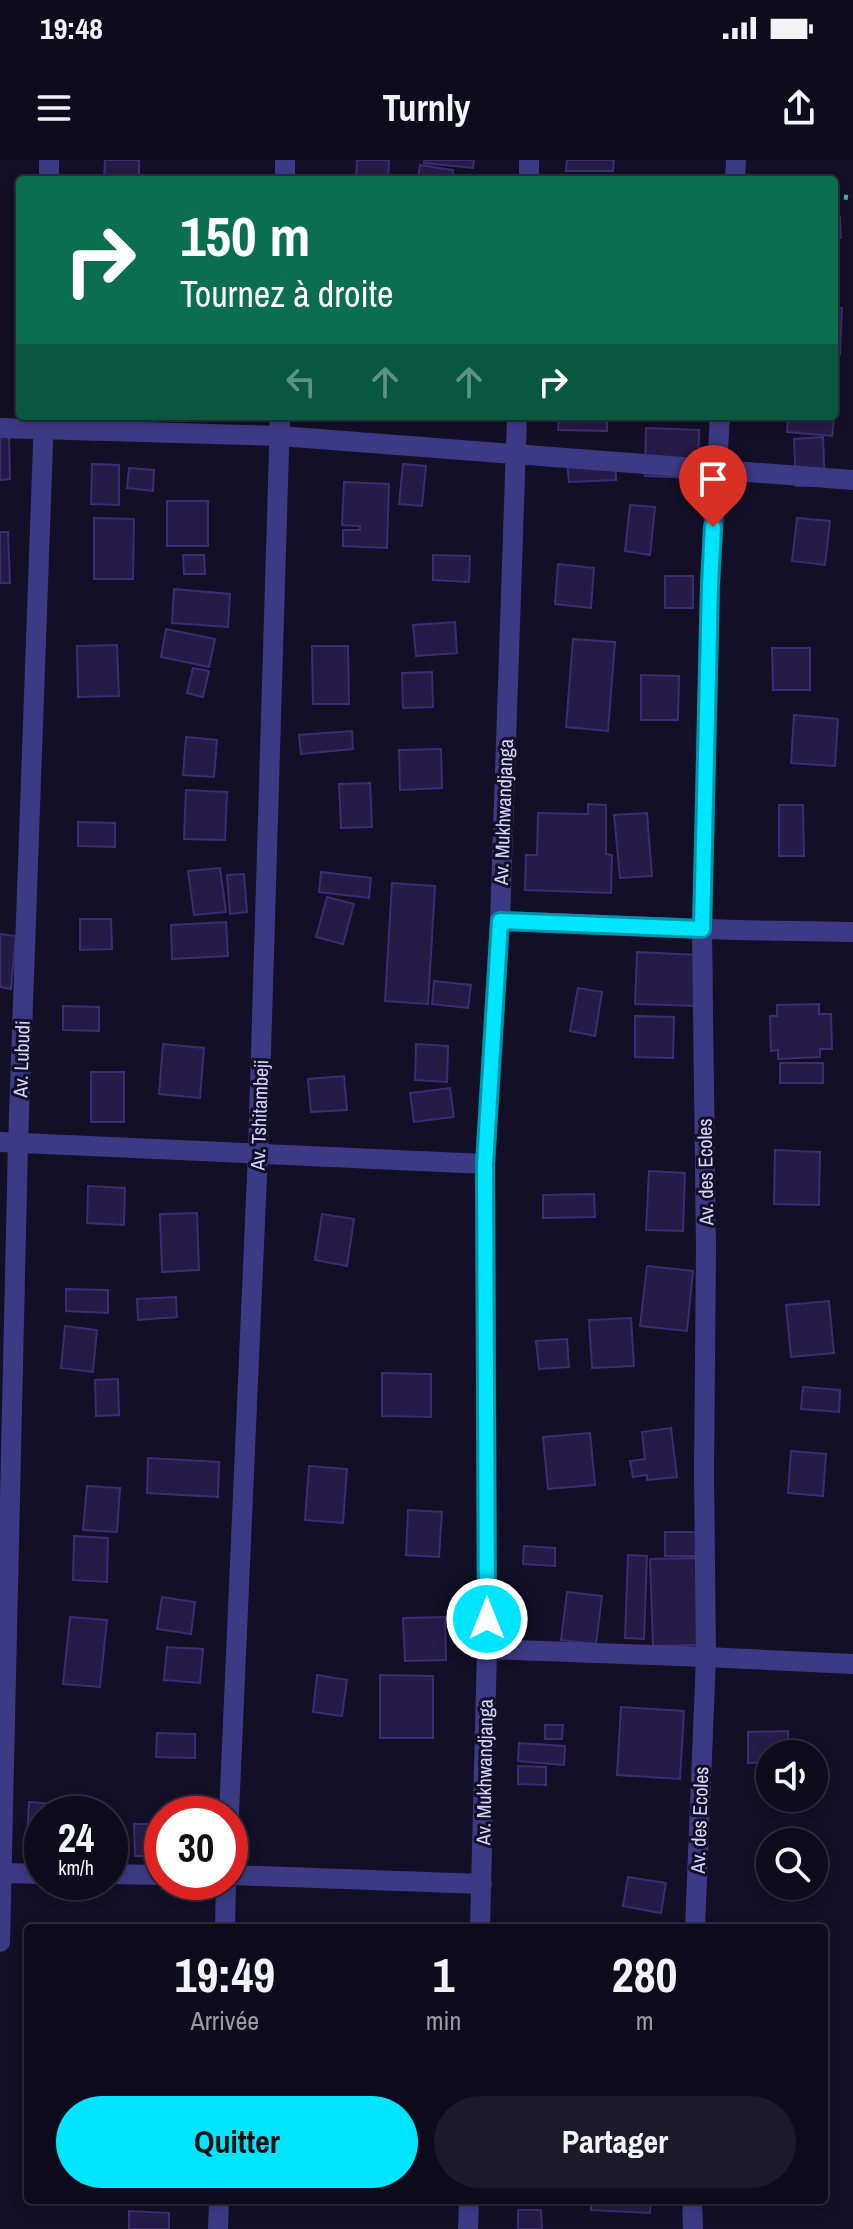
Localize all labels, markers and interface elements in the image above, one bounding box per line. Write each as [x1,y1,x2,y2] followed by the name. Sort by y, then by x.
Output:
[40,8,103,48] text: 19:48
[382,84,471,132] text: Turnly
[32,86,76,130] icon: menu
[777,86,821,130] icon: share
[180,198,310,273] text: 150 m
[48,208,152,312] icon: right
[180,270,393,318] text: Tournez à droite
[279,360,323,404] icon: left
[363,360,407,404] icon: ahead
[447,360,491,404] icon: ahead
[531,360,575,404] icon: right
[679,445,747,527] pin
[691,457,735,501] icon: arrive
[487,738,519,887] street label: Av. Mukhwandjanga
[6,1020,36,1099] street label: Av. Lubudi
[244,1059,274,1172] street label: Av. Tshitambeji
[691,1118,719,1227] street label: Av. des Ecoles
[445,1577,529,1661] position arrow
[469,1699,499,1846] street label: Av. Mukhwandjanga
[756,1740,828,1900] map controls
[756,1740,828,1812] button: sound
[684,1766,714,1875] street label: Av. des Ecoles
[144,1796,248,1900] speed limit sign: 30
[58,1811,94,1864] text: 24
[756,1828,828,1900] button: search
[58,1854,94,1881] text: km/h
[175,1942,275,2007] text: 19:49
[433,1942,454,2007] text: 1
[612,1942,677,2007] text: 280
[191,2003,259,2038] text: Arrivée
[426,2003,461,2038] text: min
[636,2003,654,2038] text: m
[56,2096,418,2188] button: Quitter
[434,2096,796,2188] button: Partager

